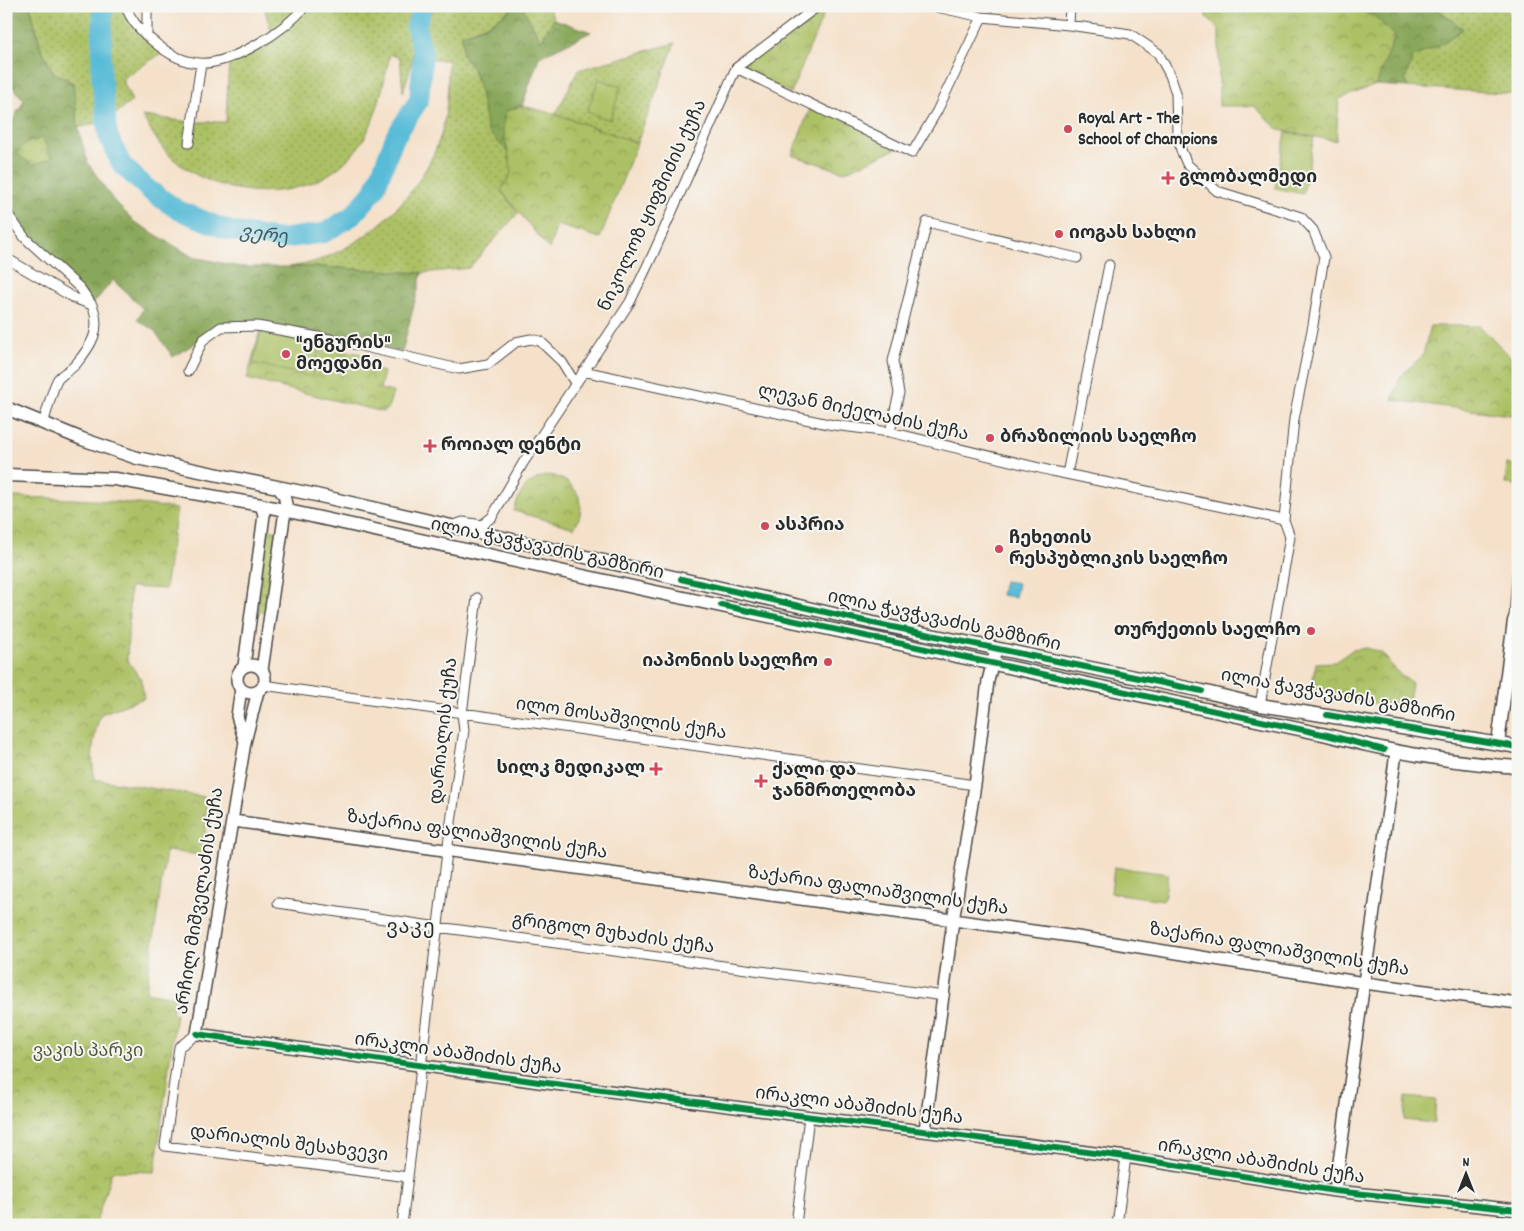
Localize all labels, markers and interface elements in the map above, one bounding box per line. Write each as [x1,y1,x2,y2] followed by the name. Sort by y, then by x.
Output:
[594,96,714,316] street label: ნიკოლოზ ყიფშიძის ქუჩა
[1078,107,1218,153] place label: Royal Art - The School of Champions
[1062,123,1074,135] marker: Royal Art - The School of Champions
[1179,166,1317,191] place label: გლობალმედი
[1161,171,1175,185] marker: გლობალმედი
[238,219,290,253] water label: ვერე
[1069,222,1196,247] place label: იოგას სახლი
[1053,228,1065,240] marker: იოგას სახლი
[296,332,391,378] place label: "ენგურის" მოედანი
[280,348,292,360] marker: "ენგურის" მოედანი
[755,379,971,449] street label: ლევან მიქელაძის ქუჩა
[1000,426,1197,451] place label: ბრაზილიის საელჩო
[984,432,996,444] marker: ბრაზილიის საელჩო
[441,434,581,459] place label: როიალ დენტი
[423,439,437,453] marker: როიალ დენტი
[428,513,666,587] street label: ილია ჭავჭავაძის გამზირი
[775,514,845,539] place label: ასპრია
[759,520,771,532] marker: ასპრია
[1009,527,1228,573] place label: ჩეხეთის რესპუბლიკის საელჩო
[993,543,1005,555] marker: ჩეხეთის რესპუბლიკის საელჩო
[825,585,1063,659] street label: ილია ჭავჭავაძის გამზირი
[1114,619,1301,644] place label: თურქეთის საელჩო
[1305,625,1317,637] marker: თურქეთის საელჩო
[642,650,818,675] place label: იაპონიის საელჩო
[425,656,465,806] street label: დარიალის ქუჩა
[822,656,834,668] marker: იაპონიის საელჩო
[1219,664,1457,730] street label: ილია ჭავჭავაძის გამზირი
[514,693,728,747] street label: ილო მოსაშვილის ქუჩა
[496,757,645,782] place label: სილკ მედიკალ
[772,759,916,805] place label: ქალი და ჯანმრთელობა
[649,762,663,776] marker: სილკ მედიკალ
[754,774,768,788] marker: ქალი და ჯანმრთელობა
[171,786,231,1016] street label: არჩილ მიშველაძის ქუჩა
[345,805,609,867] street label: ზაქარია ფალიაშვილის ქუჩა
[746,861,1010,923] street label: ზაქარია ფალიაშვილის ქუჩა
[510,908,716,962] street label: გრიგოლ მუხაძის ქუჩა
[386,915,436,943] district label: ვაკე
[1147,918,1411,984] street label: ზაქარია ფალიაშვილის ქუჩა
[353,1028,563,1082] street label: ირაკლი აბაშიძის ქუჩა
[33,1040,143,1065] park label: ვაკის პარკი
[754,1082,964,1132] street label: ირაკლი აბაშიძის ქუჩა
[189,1120,389,1170] street label: დარიალის შესახვევი
[1156,1134,1366,1192] street label: ირაკლი აბაშიძის ქუჩა
[1442,1148,1492,1198] north arrow
[1463,1153,1470,1173] text: N

